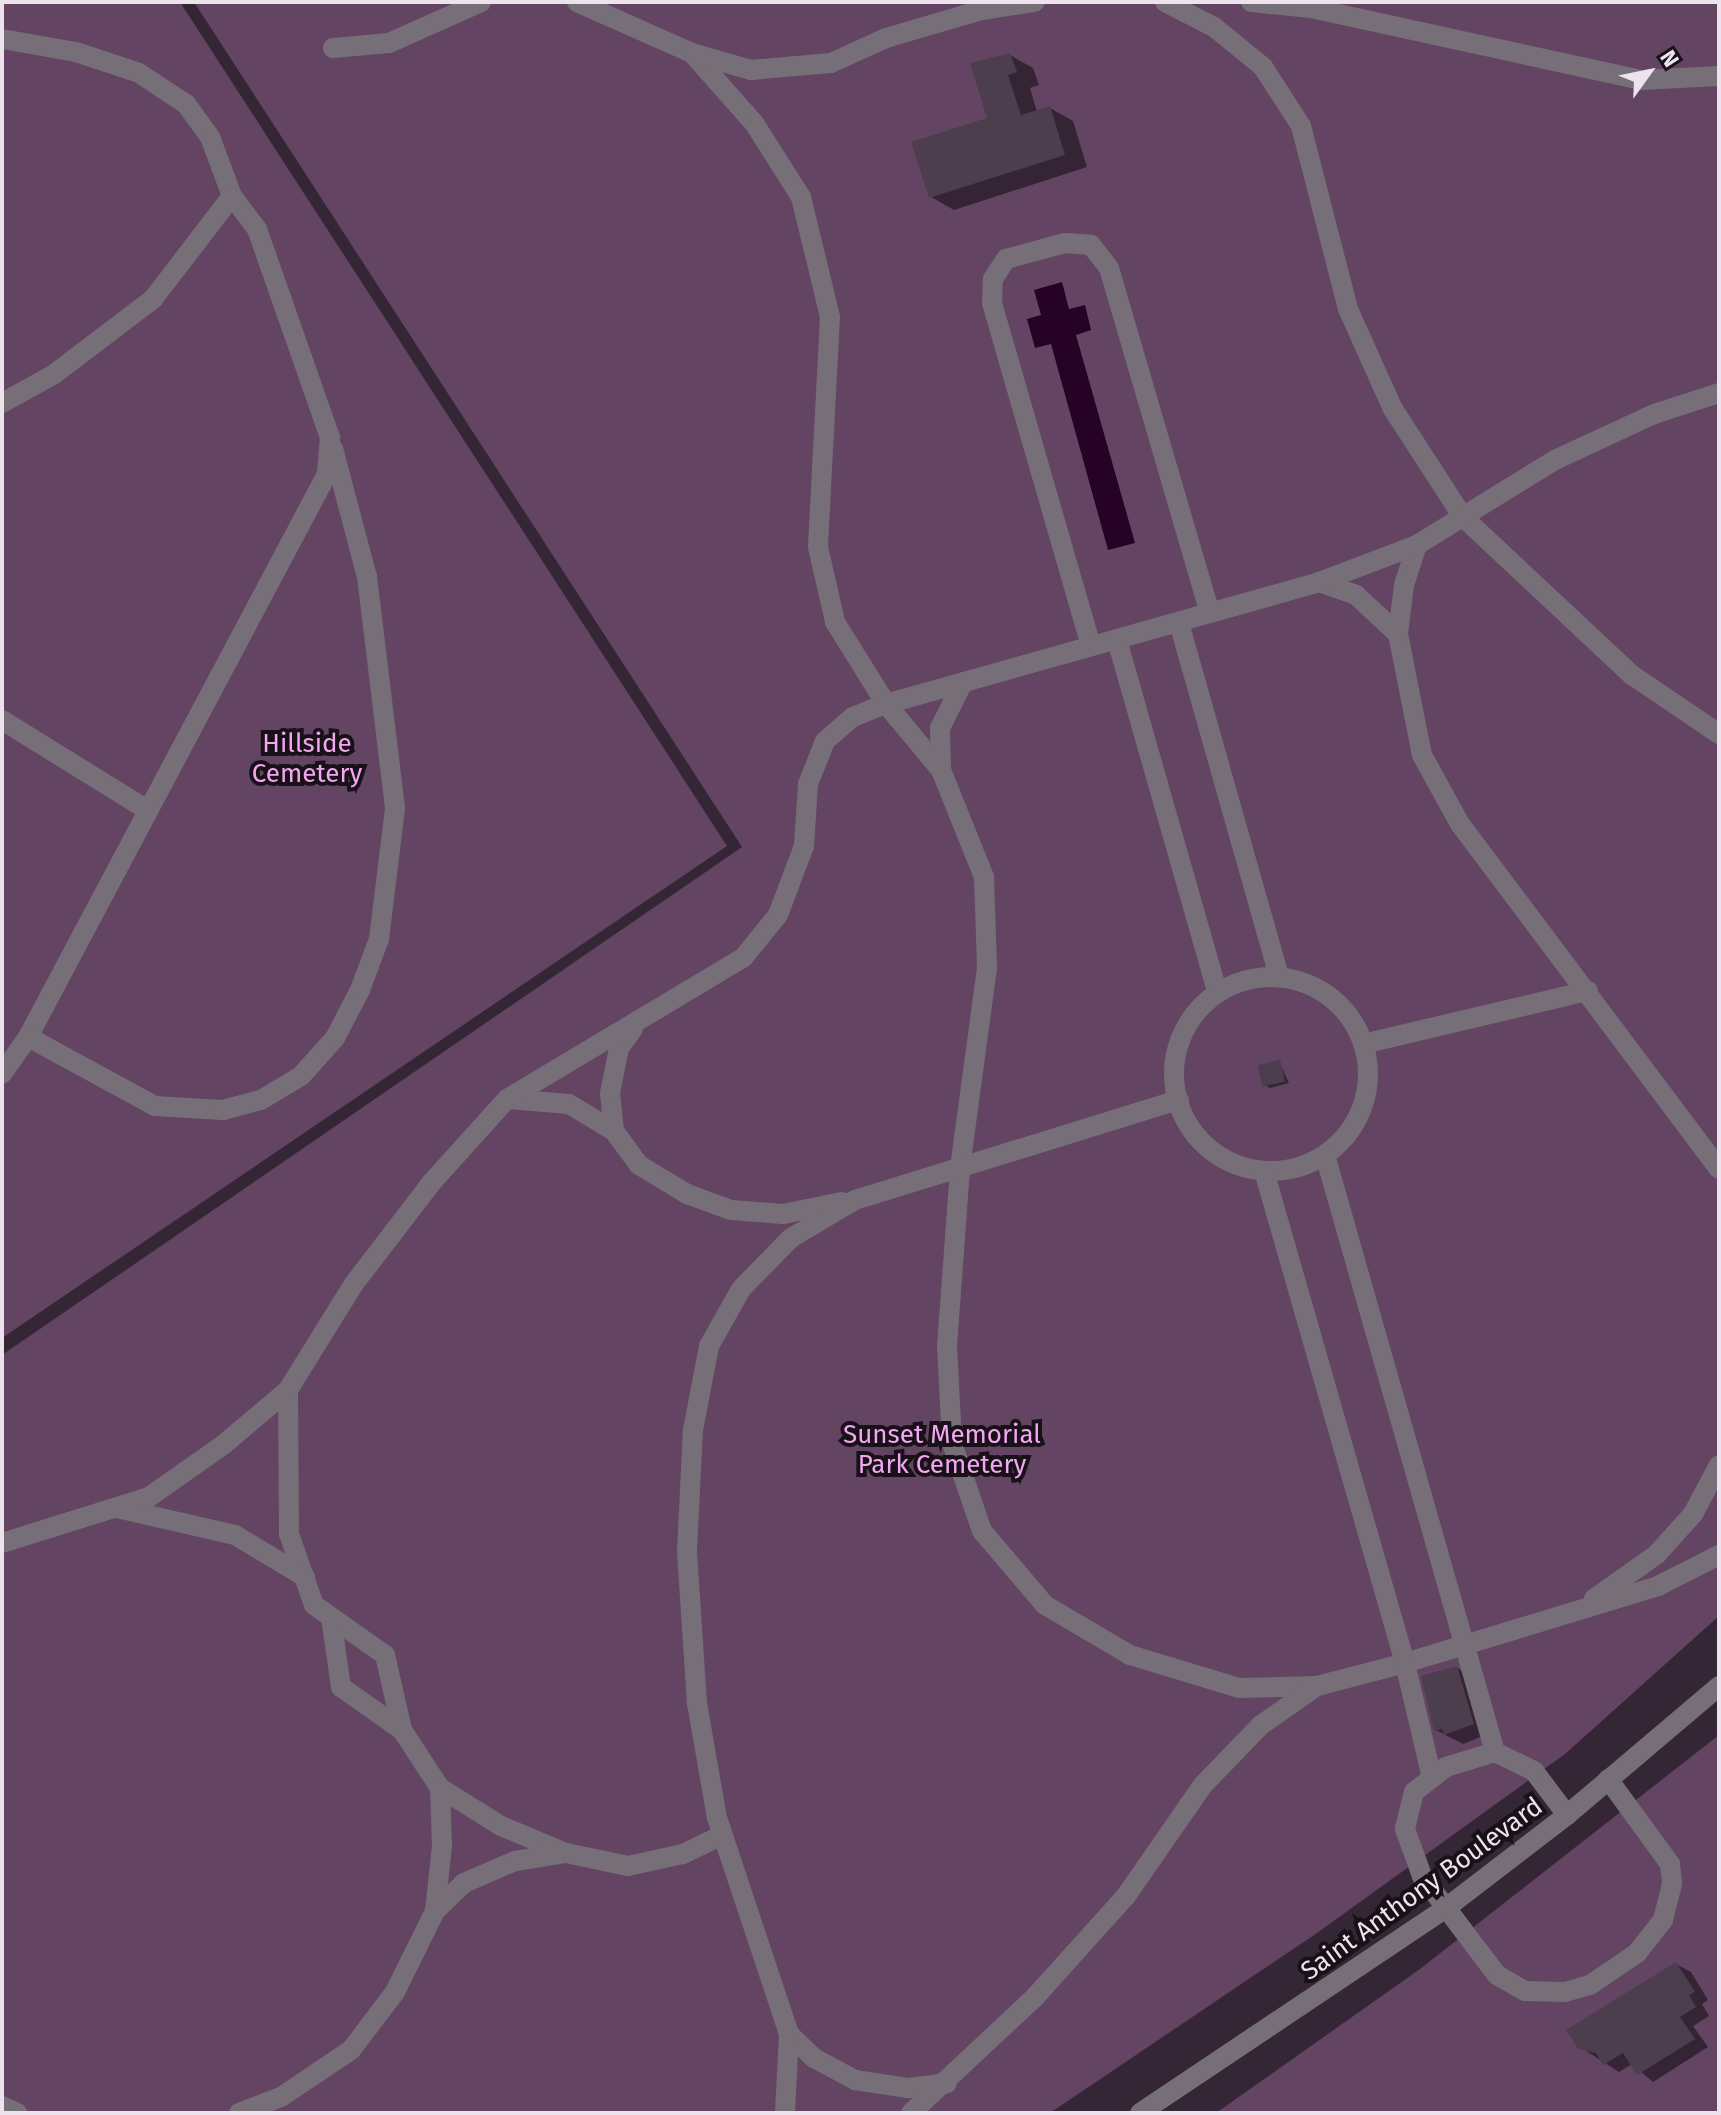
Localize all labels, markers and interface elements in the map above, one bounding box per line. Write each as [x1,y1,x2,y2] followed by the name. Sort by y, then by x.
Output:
[1609,32,1689,112] north arrow
[1654,45,1685,72] text: N
[252,728,362,790] park label: Hillside Cemetery
[843,1419,1041,1480] park label: Sunset Memorial Park Cemetery
[1295,1791,1549,1987] street label: Saint Anthony Boulevard

